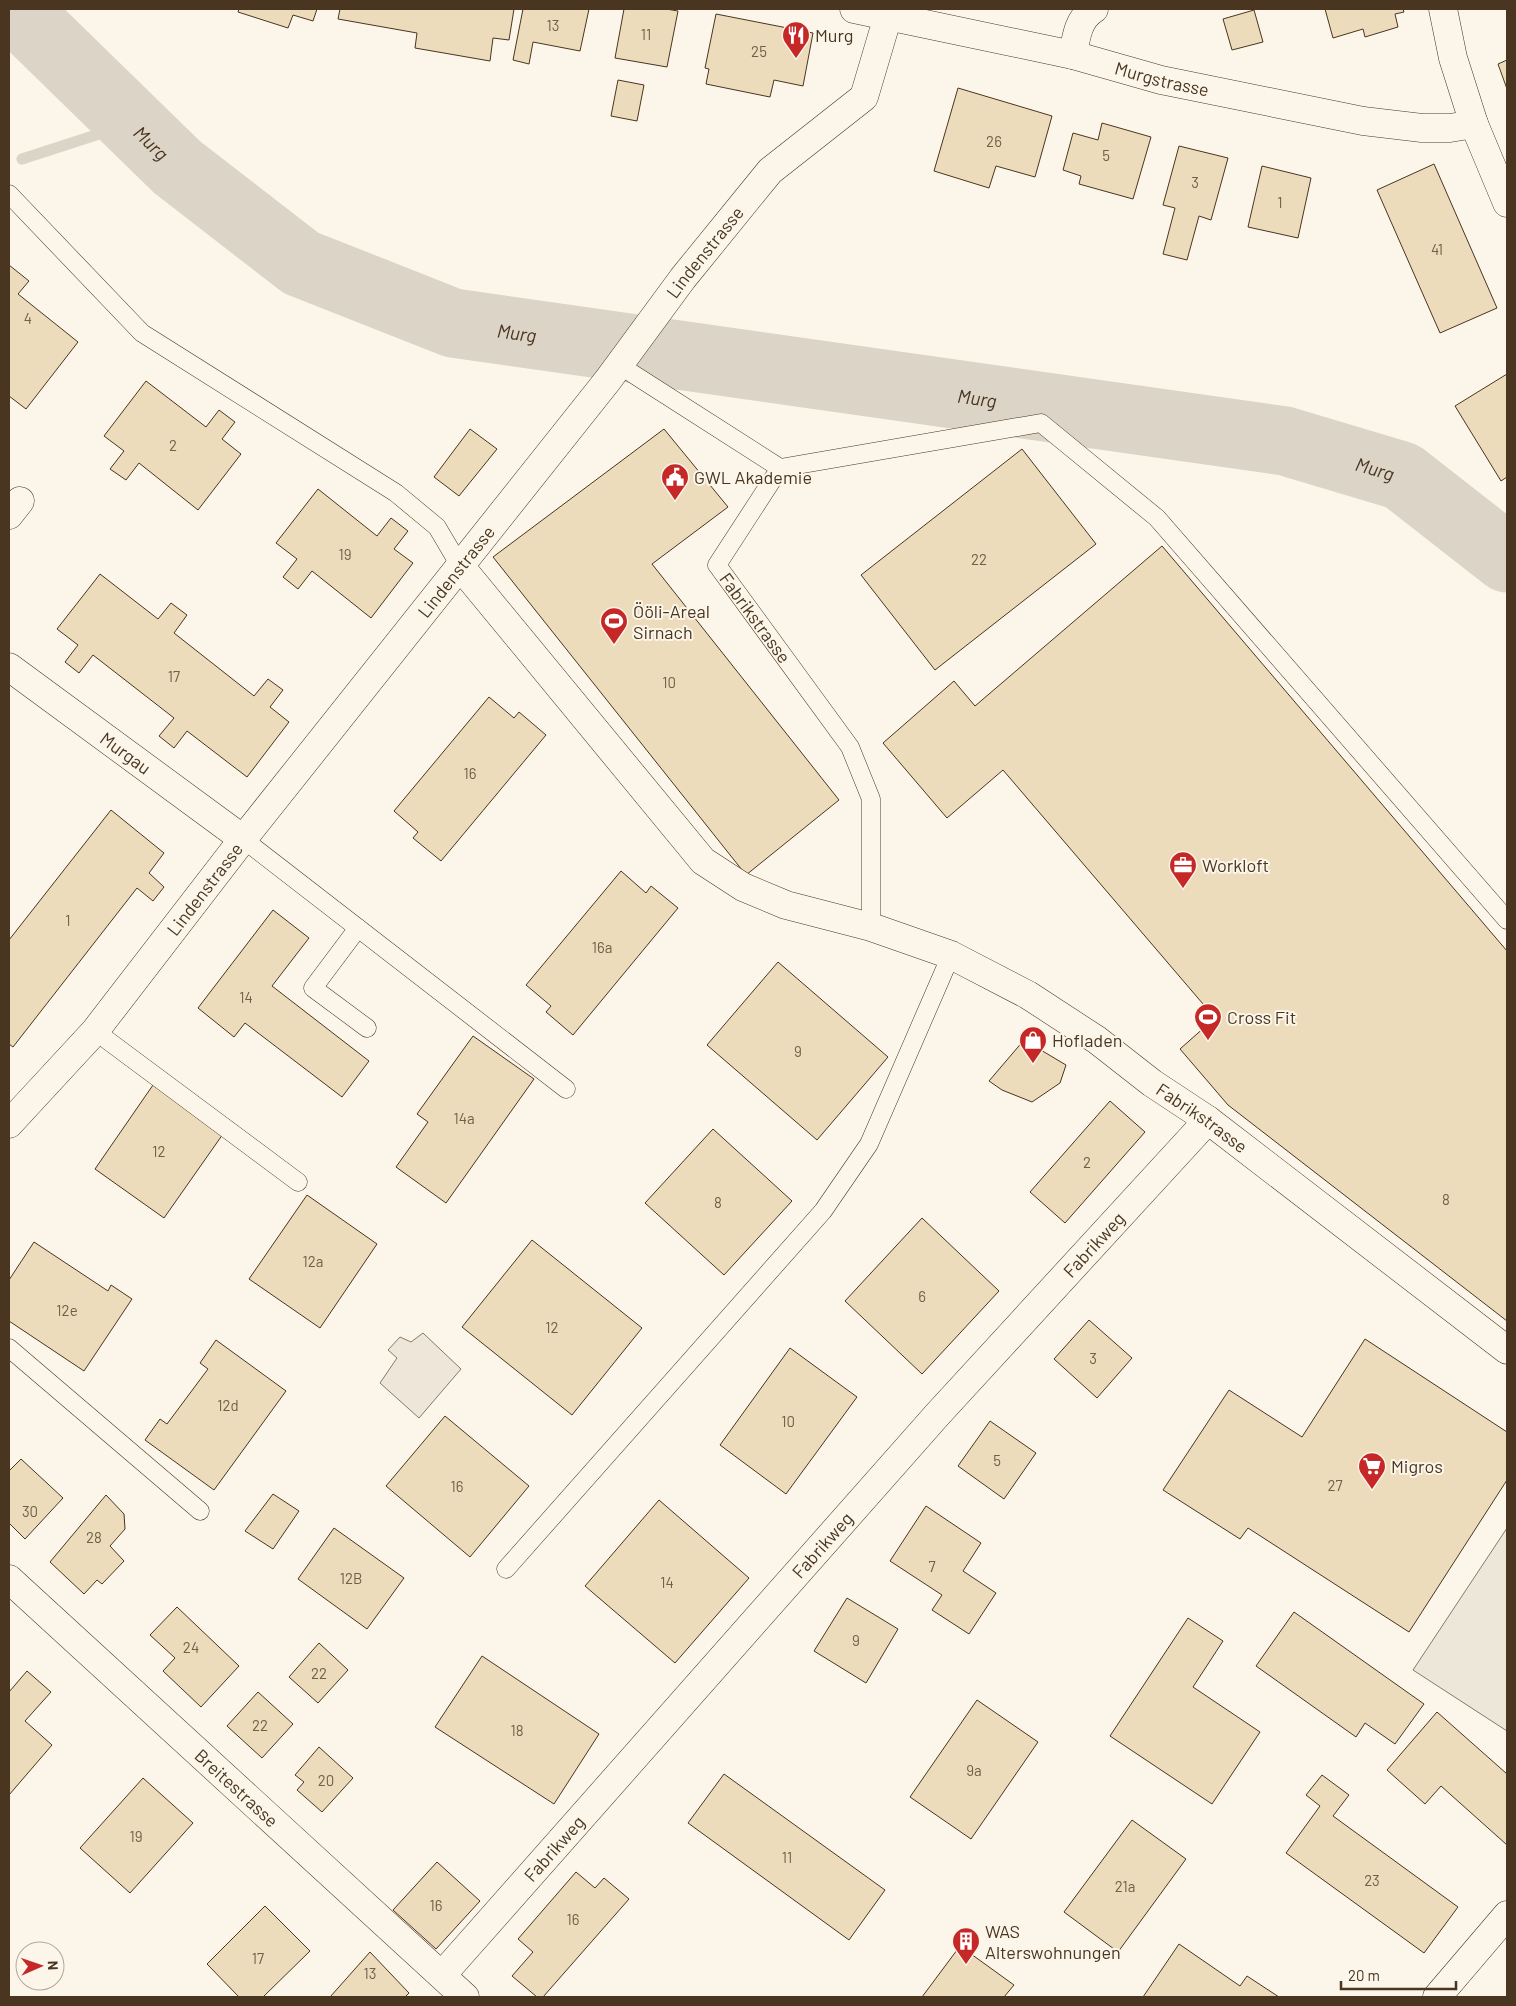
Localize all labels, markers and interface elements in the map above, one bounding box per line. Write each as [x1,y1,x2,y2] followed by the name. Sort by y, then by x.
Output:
[547,16,559,34] house number: 13
[781,20,811,59] restaurant icon: Murg
[815,24,853,46] place label: Murg
[641,25,651,43] house number: 11
[751,42,767,60] house number: 25
[1113,57,1211,100] street label: Murgstrasse
[130,120,174,164] water label: Murg
[986,132,1002,150] house number: 26
[1102,146,1110,164] house number: 5
[1191,173,1199,191] house number: 3
[1277,193,1283,211] house number: 1
[661,202,748,302] street label: Lindenstrasse
[1431,240,1443,258] house number: 41
[24,309,32,327] house number: 4
[496,318,538,346] water label: Murg
[956,383,998,412] water label: Murg
[169,436,177,454] house number: 2
[1353,451,1398,485] water label: Murg
[660,462,690,501] public building icon: GWL Akademie
[694,466,812,488] place label: GWL Akademie
[413,521,499,622] street label: Lindenstrasse
[338,545,352,563] house number: 19
[971,550,987,568] house number: 22
[715,568,796,667] street label: Fabrikstrasse
[633,600,710,643] place label: Ööli-Areal Sirnach
[599,606,629,645] sports icon: Ööli-Areal Sirnach
[168,667,180,685] house number: 17
[662,673,676,691] house number: 10
[96,727,155,779] street label: Murgau
[464,764,476,782] house number: 16
[162,838,247,940] street label: Lindenstrasse
[1168,850,1198,889] office icon: Workloft
[1202,854,1269,876] place label: Workloft
[65,911,71,929] house number: 1
[592,938,612,956] house number: 16a
[239,988,253,1006] house number: 14
[1193,1002,1223,1041] sports icon: Cross Fit
[1227,1006,1296,1028] place label: Cross Fit
[1018,1025,1048,1064] shop icon: Hofladen
[1052,1029,1122,1051] place label: Hofladen
[794,1042,802,1060] house number: 9
[1152,1078,1252,1157] street label: Fabrikstrasse
[453,1109,475,1127] house number: 14a
[152,1142,166,1160] house number: 12
[1083,1153,1091,1171] house number: 2
[1442,1190,1450,1208] house number: 8
[714,1193,722,1211] house number: 8
[1058,1207,1129,1282] street label: Fabrikweg
[303,1252,323,1270] house number: 12a
[918,1287,926,1305] house number: 6
[56,1301,78,1319] house number: 12e
[545,1318,559,1336] house number: 12
[1089,1349,1097,1367] house number: 3
[217,1396,239,1414] house number: 12d
[781,1412,795,1430] house number: 10
[993,1451,1001,1469] house number: 5
[1357,1451,1387,1490] supermarket icon: Migros
[1391,1455,1443,1477] place label: Migros
[1327,1476,1343,1494] house number: 27
[451,1477,463,1495] house number: 16
[22,1502,38,1520] house number: 30
[787,1507,857,1582] street label: Fabrikweg
[86,1528,102,1546] house number: 28
[928,1557,936,1575] house number: 7
[340,1569,362,1587] house number: 12B
[660,1573,674,1591] house number: 14
[852,1631,860,1649] house number: 9
[183,1638,199,1656] house number: 24
[311,1664,327,1682] house number: 22
[252,1716,268,1734] house number: 22
[510,1721,524,1739] house number: 18
[191,1744,283,1831] street label: Breitestrasse
[966,1761,982,1779] house number: 9a
[318,1771,334,1789] house number: 20
[519,1811,589,1886] street label: Fabrikweg
[129,1827,143,1845] house number: 19
[782,1848,792,1866] house number: 11
[1364,1871,1380,1889] house number: 23
[1115,1877,1135,1895] house number: 21a
[430,1896,442,1914] house number: 16
[567,1910,579,1928] house number: 16
[985,1920,1121,1963] place label: WAS Alterswohnungen
[951,1926,981,1965] building icon: WAS Alterswohnungen
[15,1941,65,1991] north arrow
[252,1949,264,1967] house number: 17
[1341,1958,1456,1990] scale bar
[45,1961,62,1970] text: N
[364,1964,376,1982] house number: 13
[1348,1966,1380,1984] text: 20 m

